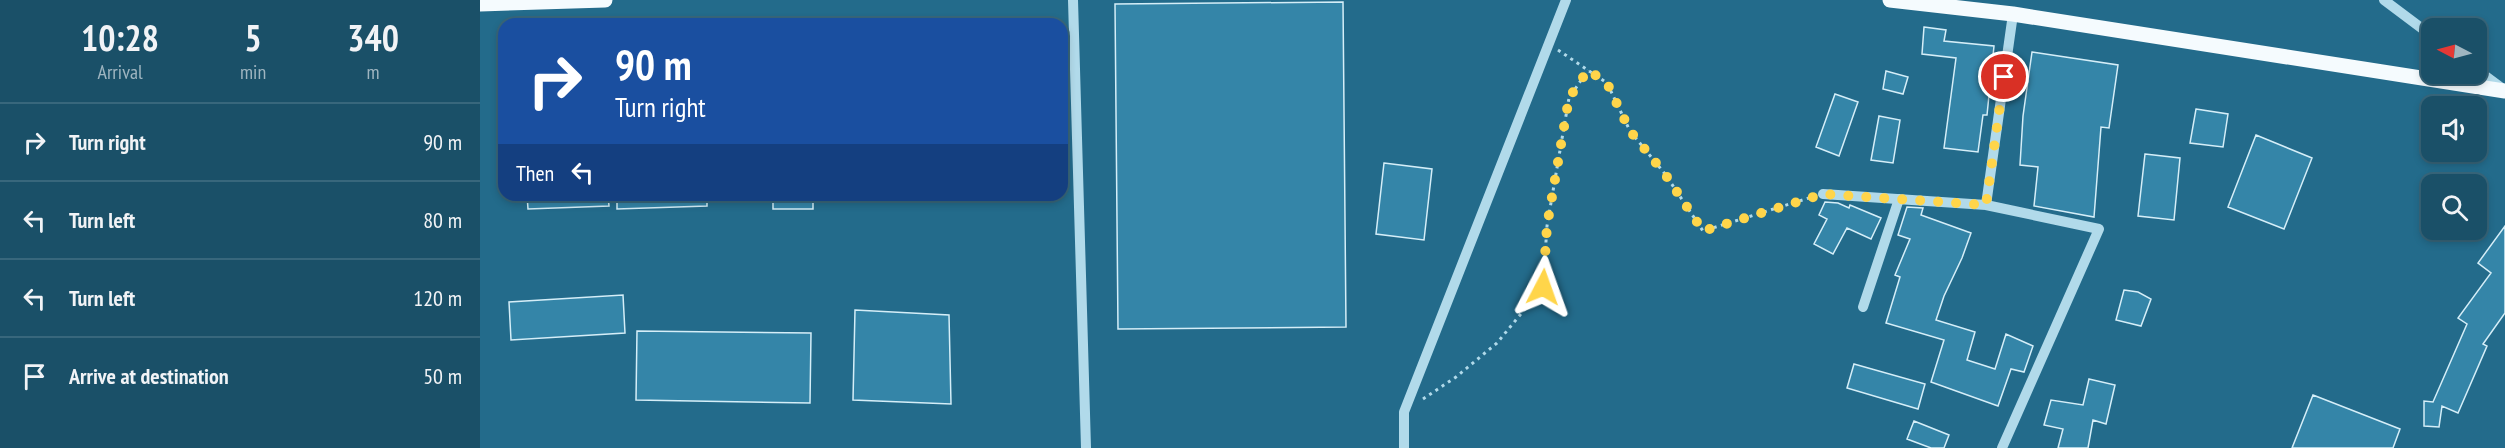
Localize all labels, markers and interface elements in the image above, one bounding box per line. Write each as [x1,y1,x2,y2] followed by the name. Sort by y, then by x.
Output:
[81,14,159,61] text: 10:28
[244,14,262,61] text: 5
[347,14,399,61] text: 340
[2421,18,2487,84] north arrow
[2421,18,2487,240] map controls
[615,37,692,92] text: 90 m
[516,42,594,120] icon: right
[1978,51,2029,102] pin
[97,59,143,85] text: Arrival
[240,59,266,85] text: min
[367,59,380,85] text: m
[1987,60,2020,93] icon: arrive
[615,90,706,124] text: Turn right
[2421,96,2487,162] button: sound
[18,126,51,159] icon: right
[69,128,146,156] text: Turn right
[423,128,462,156] text: 90 m
[566,156,599,189] icon: left
[516,159,554,187] text: Then
[2421,174,2487,240] button: search
[18,204,51,237] icon: left
[69,206,135,234] text: Turn left
[423,206,462,234] text: 80 m
[1511,255,1575,319] position arrow
[18,282,51,315] icon: left
[69,284,135,312] text: Turn left
[413,284,462,312] text: 120 m
[18,360,51,393] icon: arrive
[69,362,229,390] text: Arrive at destination
[423,362,462,390] text: 50 m

